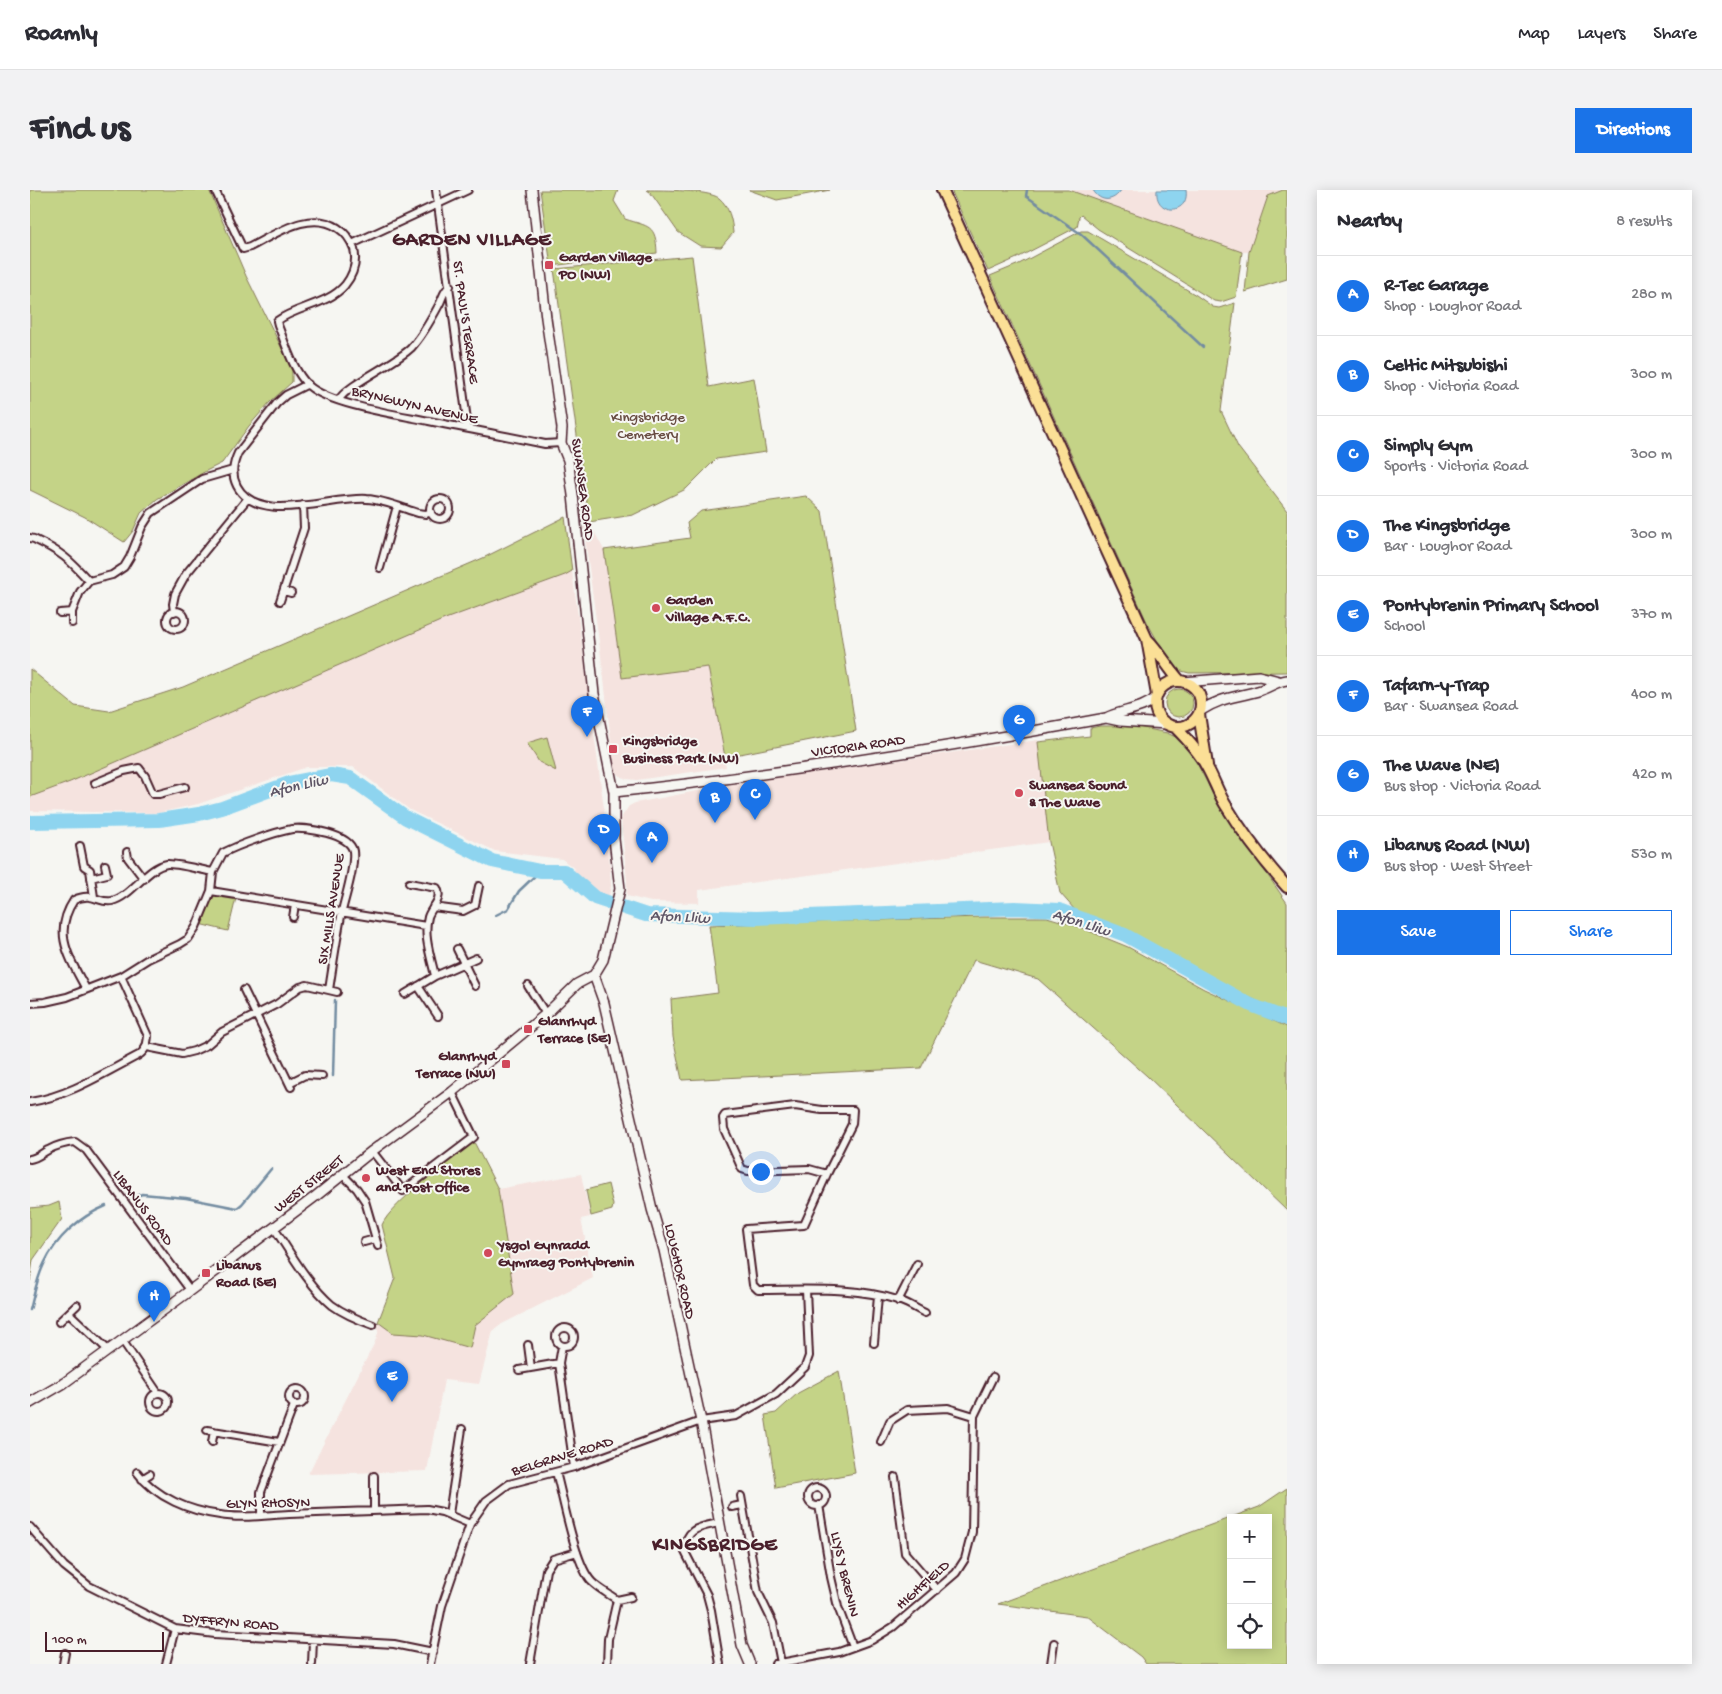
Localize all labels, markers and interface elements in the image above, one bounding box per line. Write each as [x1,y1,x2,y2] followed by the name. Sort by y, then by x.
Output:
[25,20,98,49] text: Roamly
[1518,24,1550,45] text: Map
[1578,24,1625,45] text: Layers
[1653,24,1697,45] text: Share
[1575,108,1692,153] button: Directions
[30,110,130,151] text: Find us
[1337,210,1402,235] text: Nearby
[1616,213,1672,232] text: 8 results
[392,230,552,253] district label: GARDEN VILLAGE
[558,249,653,284] place label: Garden Village PO (NW)
[543,259,555,271] marker: Garden Village PO (NW)
[447,260,483,385] street label: ST. PAUL'S TERRACE
[1384,275,1488,298] text: R-Tec Garage
[1348,286,1358,305] text: A
[1631,286,1672,305] text: 280 m
[1384,298,1521,317] text: Shop · Loughor Road
[1384,355,1508,378] text: Celtic Mitsubishi
[1349,366,1357,385] text: B
[1630,366,1672,385] text: 300 m
[1384,378,1518,397] text: Shop · Victoria Road
[349,382,480,429] street label: BRYNGWYN AVENUE
[611,409,685,444] park label: Kingsbridge Cemetery
[1384,435,1473,458] text: Simply Gym
[566,437,598,542] street label: SWANSEA ROAD
[1349,446,1357,465] text: C
[1630,446,1672,465] text: 300 m
[1384,458,1528,477] text: Sports · Victoria Road
[1384,515,1510,538] text: The Kingsbridge
[1348,526,1358,545] text: D
[1630,526,1672,545] text: 300 m
[1384,538,1511,557] text: Bar · Loughor Road
[665,592,751,627] place label: Garden Village A.F.C.
[1384,595,1599,618] text: Pontybrenin Primary School
[650,602,662,614] marker: Garden Village A.F.C.
[1348,606,1358,625] text: E
[1631,606,1672,625] text: 370 m
[1384,618,1426,637] text: School
[1384,675,1489,698] text: Tafarn-y-Trap
[1349,686,1357,705] text: F
[1631,686,1672,705] text: 400 m
[571,696,603,737] pin: F
[1384,698,1517,717] text: Bar · Swansea Road
[1003,705,1035,746] pin: G
[809,731,906,763] street label: VICTORIA ROAD
[622,733,739,768] place label: Kingsbridge Business Park (NW)
[607,743,619,755] marker: Kingsbridge Business Park (NW)
[1384,755,1500,778] text: The Wave (NE)
[1348,766,1358,785] text: G
[1632,766,1672,785] text: 420 m
[268,771,331,803] water label: Afon Lliw
[1029,777,1128,812] place label: Swansea Sound & The Wave
[1384,778,1540,797] text: Bus stop · Victoria Road
[739,779,771,820] pin: C
[699,782,731,823] pin: B
[1013,787,1025,799] marker: Swansea Sound & The Wave
[588,814,620,855] pin: D
[636,822,668,863] pin: A
[1384,835,1530,858] text: Libanus Road (NW)
[1348,846,1358,865] text: H
[1631,846,1672,865] text: 530 m
[314,852,350,966] street label: SIX MILLS AVENUE
[1384,858,1531,877] text: Bus stop · West Street
[1050,906,1114,943] water label: Afon Lliw
[650,907,712,930] water label: Afon Lliw
[1337,910,1500,955] button: Save
[1510,910,1672,955] button: Share
[537,1013,612,1048] place label: Glanrhyd Terrace (SE)
[522,1023,534,1035] marker: Glanrhyd Terrace (SE)
[415,1048,498,1083] place label: Glanrhyd Terrace (NW)
[500,1058,512,1070] marker: Glanrhyd Terrace (NW)
[271,1151,349,1217] street label: WEST STREET
[748,1159,774,1185] your location
[375,1162,481,1197] place label: West End Stores and Post Office
[108,1167,177,1250] street label: LIBANUS ROAD
[360,1172,372,1184] marker: West End Stores and Post Office
[659,1222,699,1321] street label: LOUGHOR ROAD
[496,1237,635,1272] place label: Ysgol Gynradd Gymraeg Pontybrenin
[482,1247,494,1259] marker: Ysgol Gynradd Gymraeg Pontybrenin
[215,1257,277,1292] place label: Libanus Road (SE)
[200,1267,212,1279] marker: Libanus Road (SE)
[138,1281,170,1322] pin: H
[376,1361,408,1402] pin: E
[509,1433,616,1481] street label: BELGRAVE ROAD
[226,1494,311,1514] street label: GLYN RHOSYN
[1227,1514,1272,1649] map controls
[1227,1514,1272,1559] button: +
[825,1530,863,1619] street label: LLYS Y BRENIN
[651,1535,778,1558] district label: KINGSBRIDGE
[893,1557,954,1614] street label: HIGHFIELD
[1227,1559,1272,1604] button: −
[1227,1604,1272,1649] button: locate
[181,1610,280,1636] street label: DYFFRYN ROAD
[45,1629,164,1652] scale bar
[52,1632,87,1649] text: 100 m

